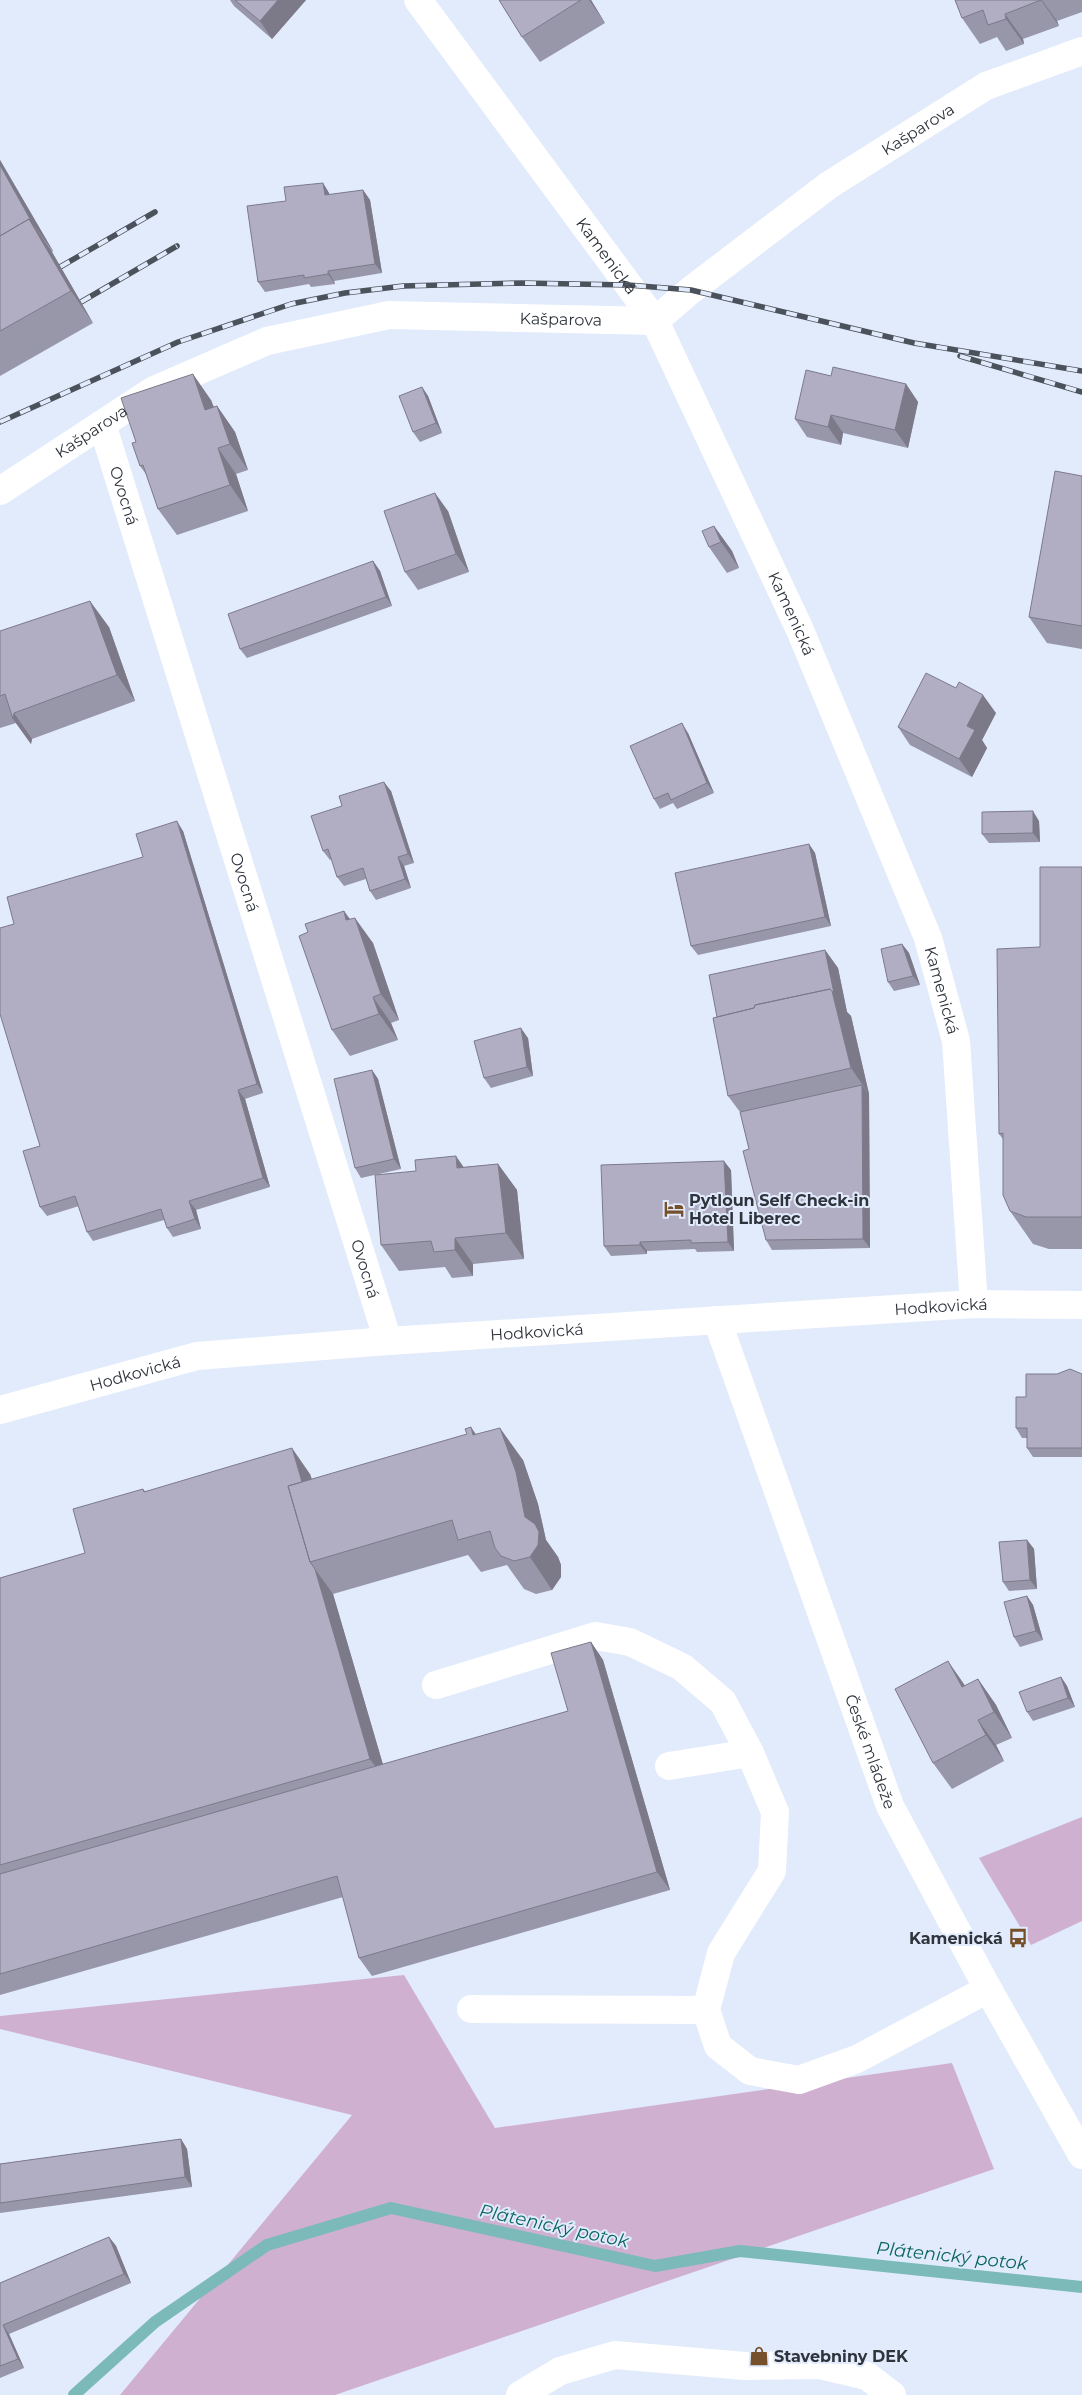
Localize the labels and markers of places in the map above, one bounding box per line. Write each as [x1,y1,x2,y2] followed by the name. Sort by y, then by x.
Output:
[689,1191,869,1228] place label: Pytloun Self Check-in Hotel Liberec
[663,1198,685,1220] hotel icon: Pytloun Self Check-in Hotel Liberec
[1007,1927,1029,1949] bus stop icon: Kamenická
[909,1929,1003,1948] place label: Kamenická
[748,2345,770,2367] shop icon: Stavebniny DEK
[774,2347,909,2366] place label: Stavebniny DEK

